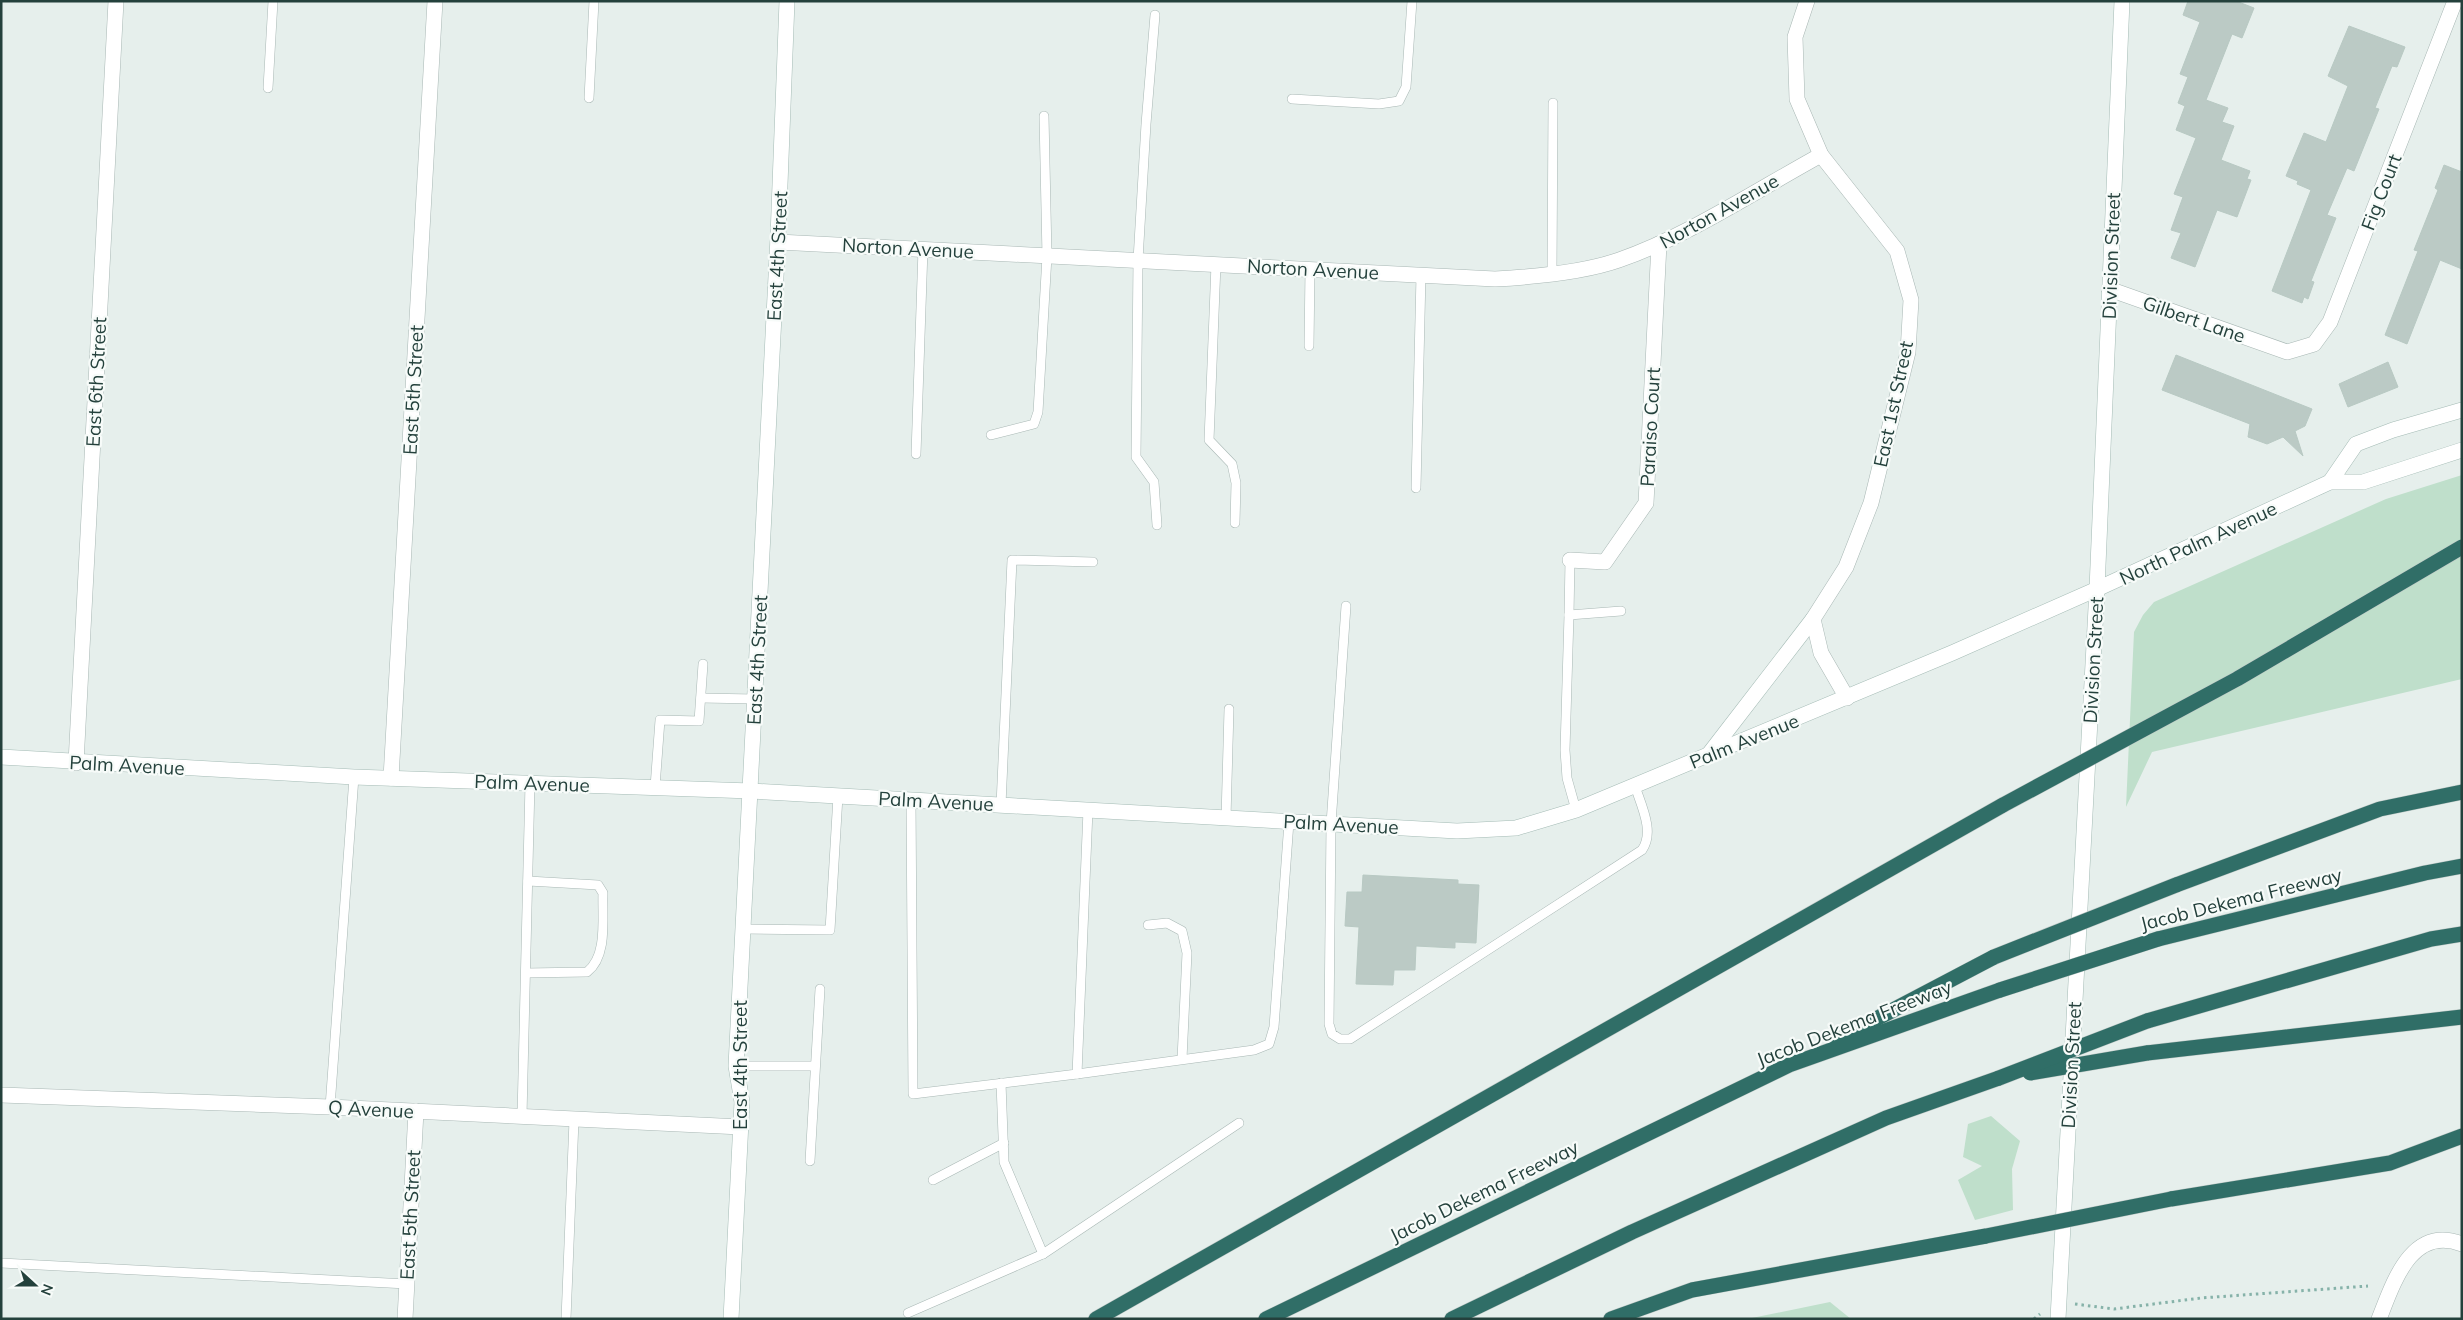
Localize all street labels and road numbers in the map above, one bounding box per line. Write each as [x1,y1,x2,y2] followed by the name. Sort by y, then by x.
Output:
[2355,150,2407,234] street label: Fig Court
[1655,168,1783,254] street label: Norton Avenue
[762,190,792,322] street label: East 4th Street
[2097,192,2125,320] street label: Division Street
[841,233,975,263] street label: Norton Avenue
[1246,254,1380,284] street label: Norton Avenue
[2140,290,2248,348] street label: Gilbert Lane
[81,316,111,448] street label: East 6th Street
[398,324,428,456] street label: East 5th Street
[1868,338,1918,469] street label: East 1st Street
[1635,366,1665,487] street label: Paraiso Court
[2116,496,2280,590] street label: North Palm Avenue
[742,594,772,726] street label: East 4th Street
[2078,596,2108,724] street label: Division Street
[1686,708,1802,774] street label: Palm Avenue
[69,750,185,780] street label: Palm Avenue
[474,769,590,797] street label: Palm Avenue
[878,786,994,816] street label: Palm Avenue
[1283,809,1399,839] street label: Palm Avenue
[2138,862,2344,936] street label: Jacob Dekema Freeway
[1753,975,1955,1071] street label: Jacob Dekema Freeway
[728,1000,752,1130] street label: East 4th Street
[2056,1001,2086,1129] street label: Division Street
[328,1095,414,1123] street label: Q Avenue
[1386,1135,1582,1247] street label: Jacob Dekema Freeway
[395,1149,425,1281] street label: East 5th Street

